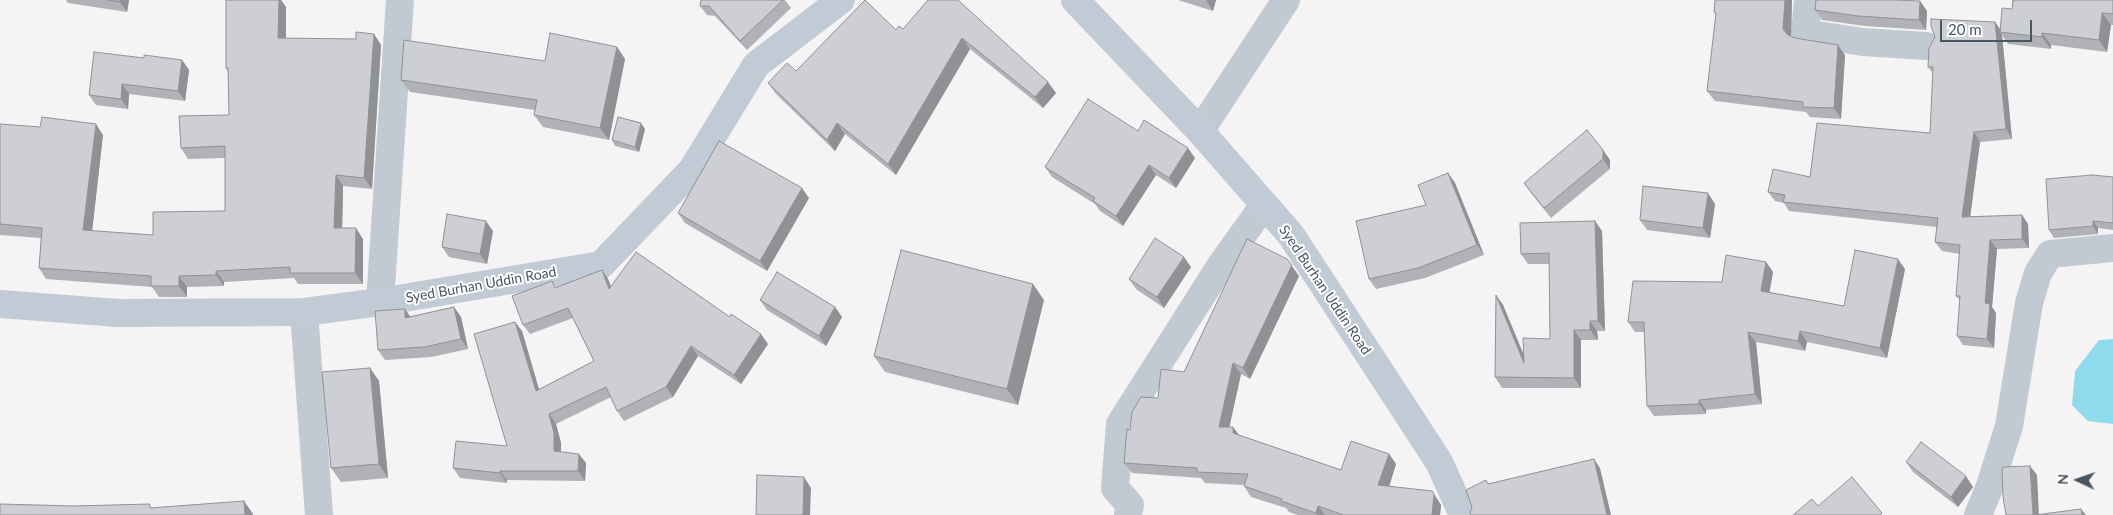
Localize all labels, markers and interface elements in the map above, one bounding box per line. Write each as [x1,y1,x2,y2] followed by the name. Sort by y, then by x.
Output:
[1943,10,2036,42] scale bar
[1948,20,1982,38] text: 20 m
[1275,222,1375,358] street label: Syed Burhan Uddin Road
[404,263,558,307] street label: Syed Burhan Uddin Road
[2053,455,2103,505] north arrow
[2054,473,2071,485] text: N

